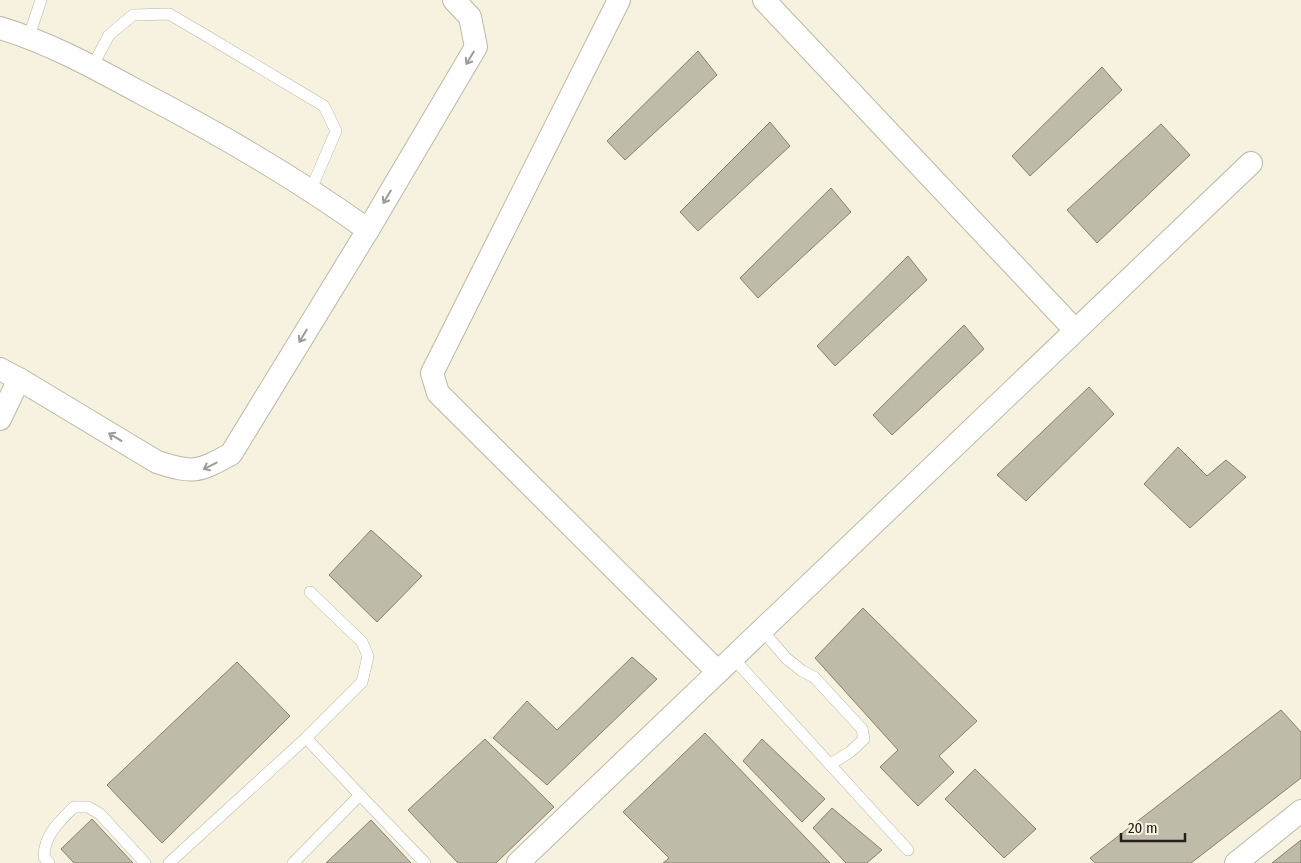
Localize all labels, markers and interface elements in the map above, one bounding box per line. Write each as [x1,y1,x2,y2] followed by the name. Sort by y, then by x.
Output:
[465,50,475,65] one-way arrow
[382,190,392,204] one-way arrow
[298,329,308,343] one-way arrow
[109,431,123,441] one-way arrow
[202,461,217,471] one-way arrow
[1121,810,1185,842] scale bar
[1128,819,1158,837] text: 20 m

